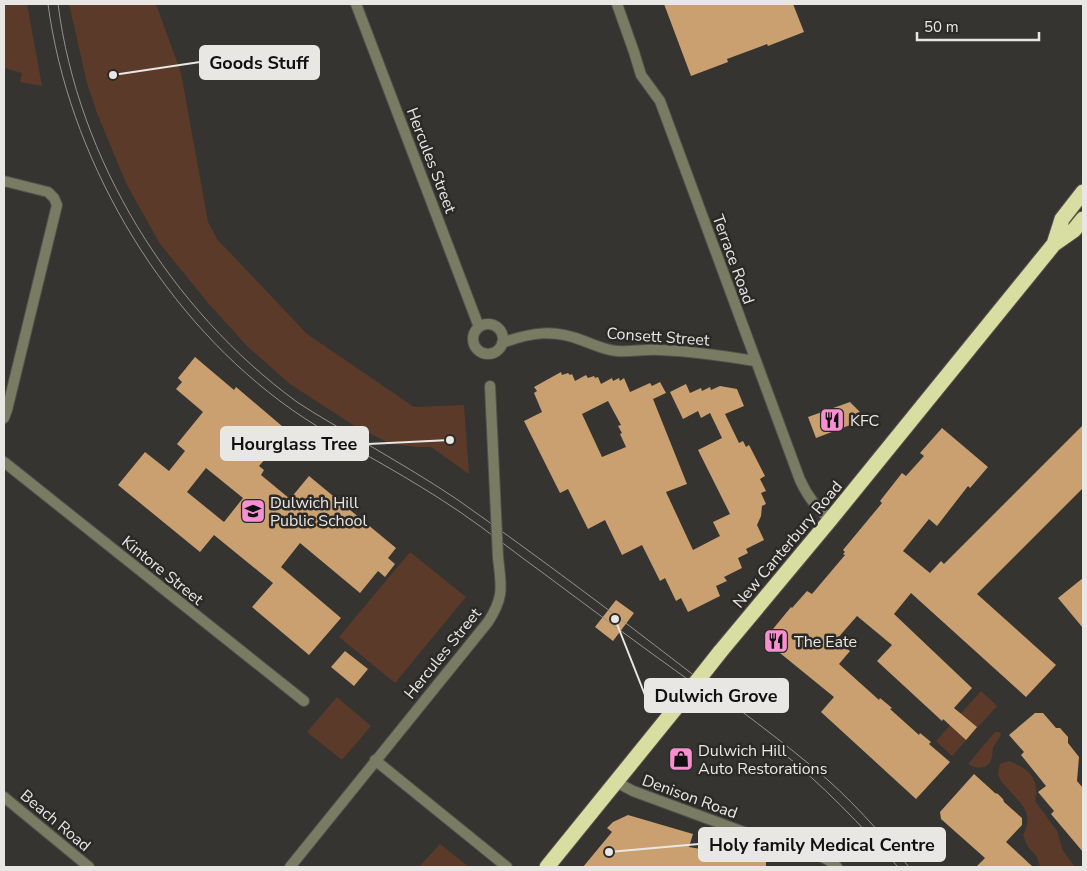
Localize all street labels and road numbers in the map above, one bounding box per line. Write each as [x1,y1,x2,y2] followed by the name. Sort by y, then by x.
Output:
[401,104,461,217] street label: Hercules Street
[707,211,759,307] street label: Terrace Road
[606,322,711,352] street label: Consett Street
[728,476,848,613] street label: New Canterbury Road
[117,531,208,611] street label: Kintore Street
[399,603,487,704] street label: Hercules Street
[639,769,741,824] street label: Denison Road
[15,785,95,857] street label: Beach Road

